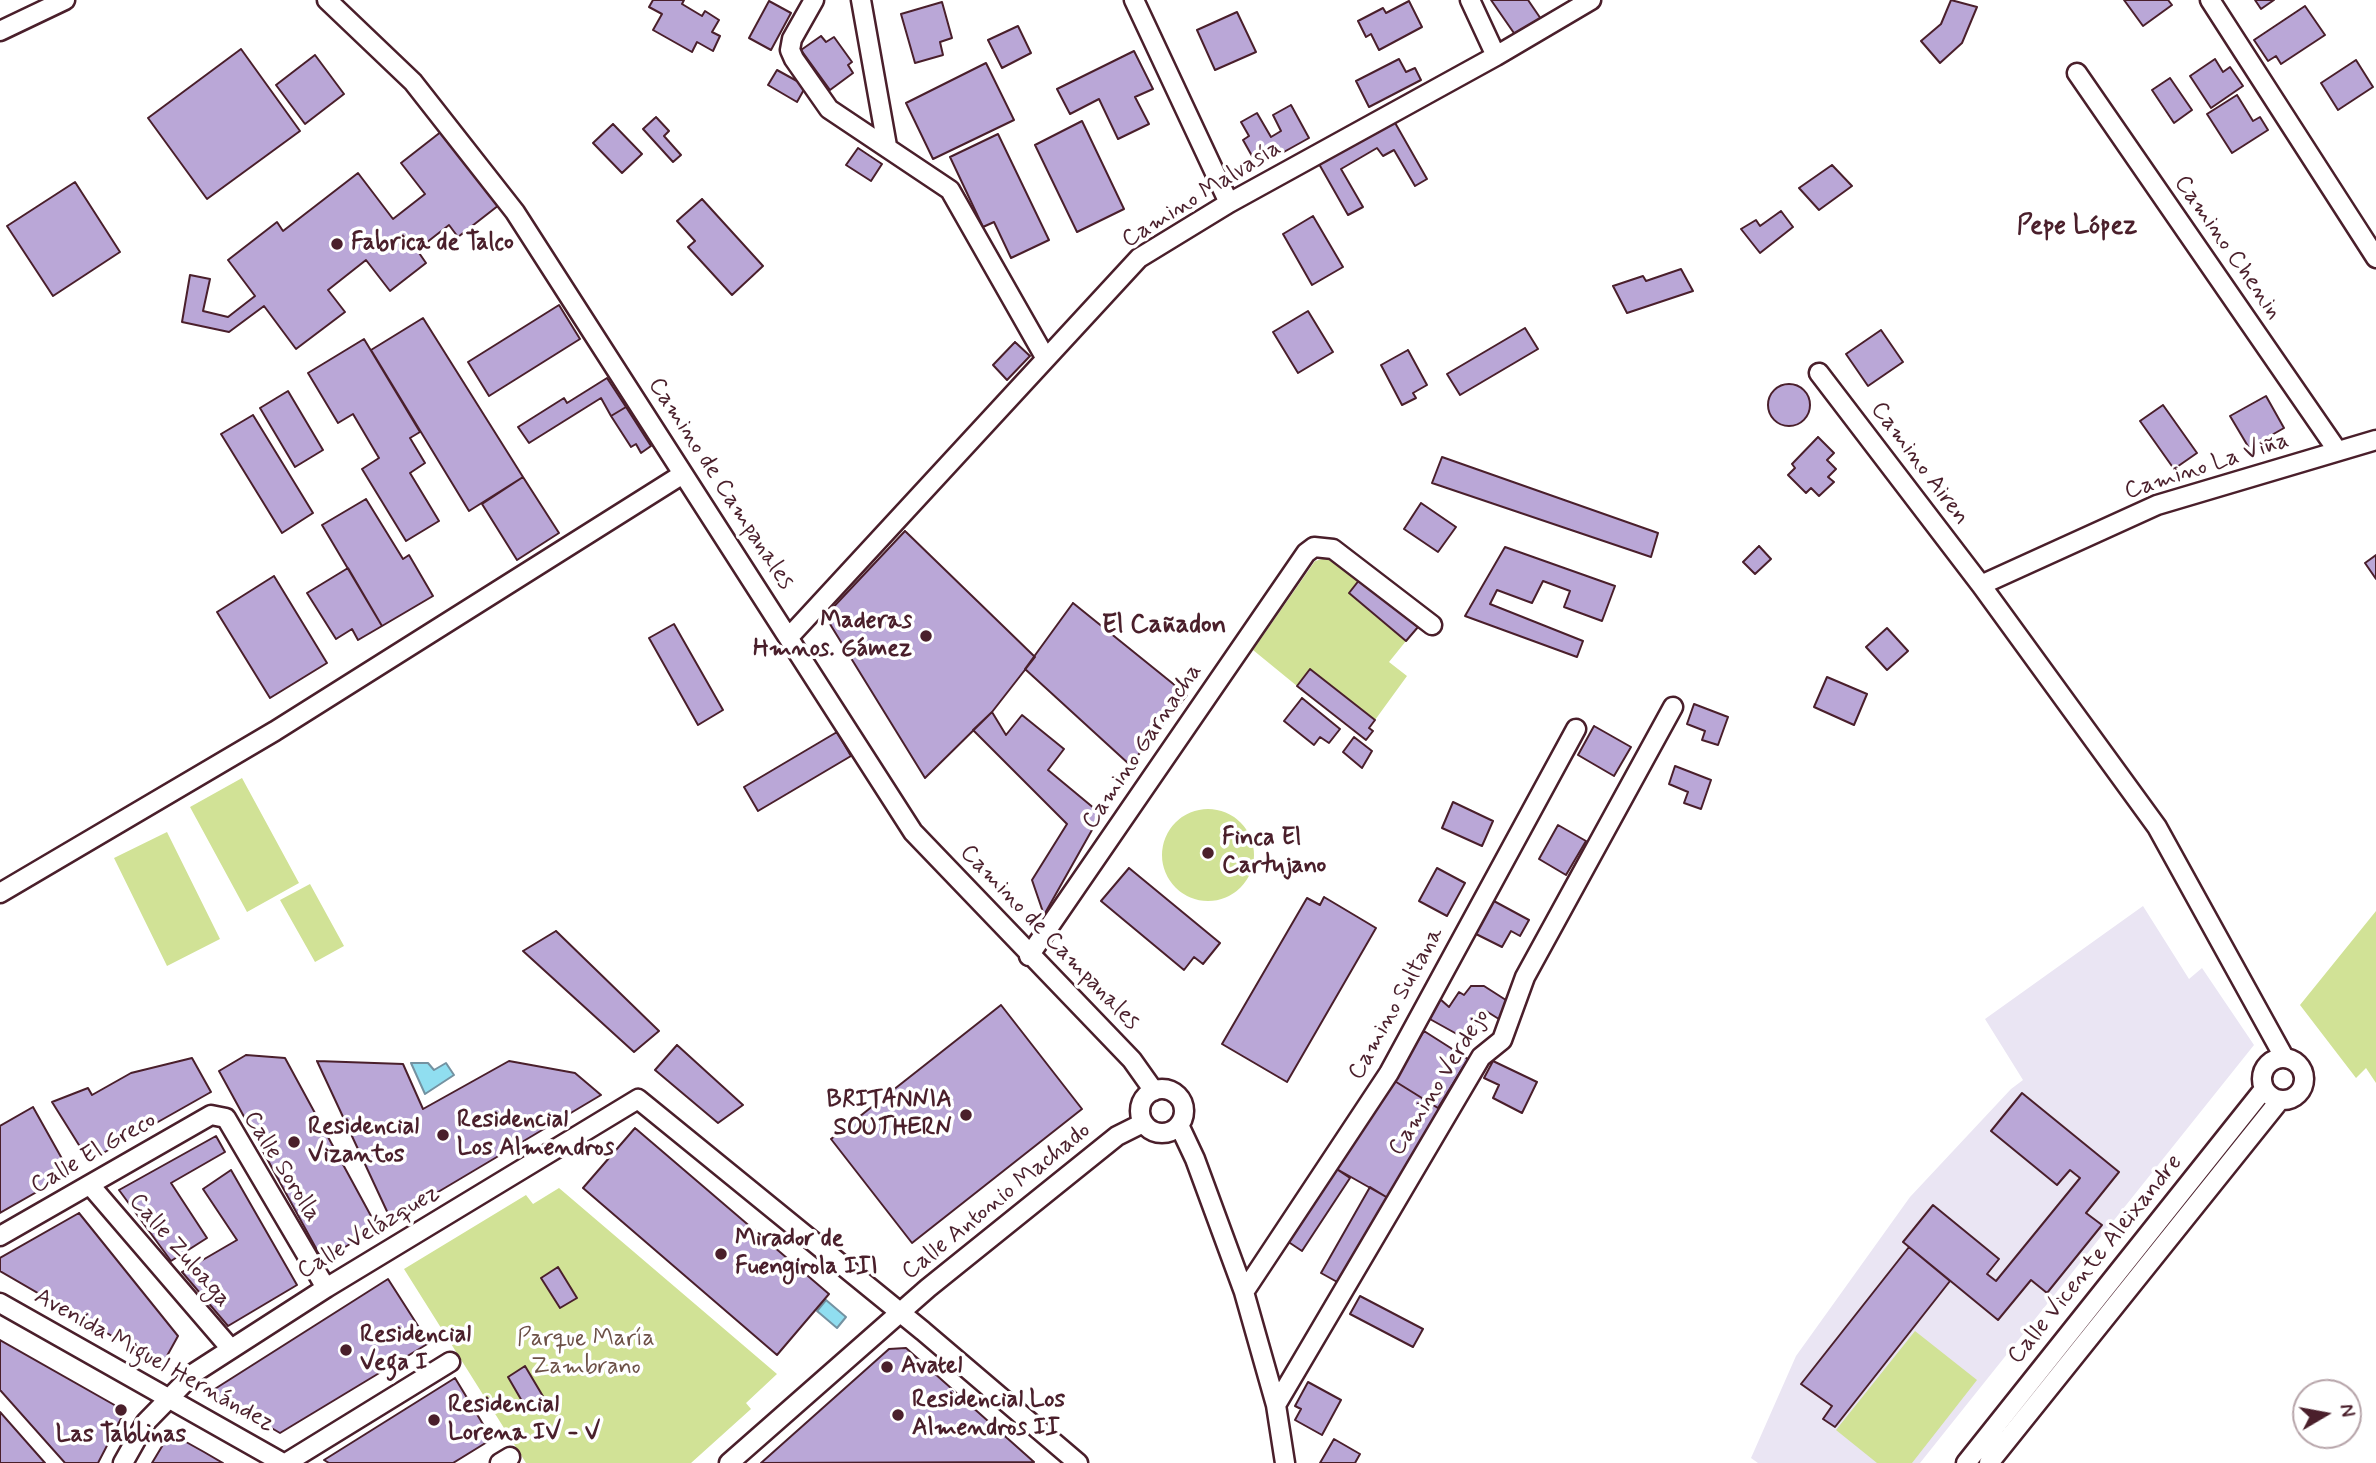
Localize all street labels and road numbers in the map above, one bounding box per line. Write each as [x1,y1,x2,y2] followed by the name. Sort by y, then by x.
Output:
[1117,134,1287,256] street label: Camino Malvasía
[2167,170,2287,326] street label: Camino Chenin
[641,373,799,595] street label: Camino de Campanales
[1863,397,1975,531] street label: Camino Airen
[2121,427,2293,507] street label: Camino La Viña
[1077,659,1209,835] street label: Camino Garnacha
[953,839,1145,1037] street label: Camino de Campanales
[1343,922,1451,1086] street label: Camino Sultana
[1383,1004,1497,1162] street label: Camino Verdejo
[236,1106,326,1228] street label: Calle Sorolla
[26,1107,162,1201] street label: Calle El Greco
[897,1117,1097,1287] street label: Calle Antonio Machado
[2002,1149,2190,1371] street label: Calle Vicente Aleixandre
[293,1179,445,1287] street label: Calle Velázquez
[122,1188,236,1314] street label: Calle Zuloaga
[29,1283,279,1439] street label: Avenida Miguel Hernández

